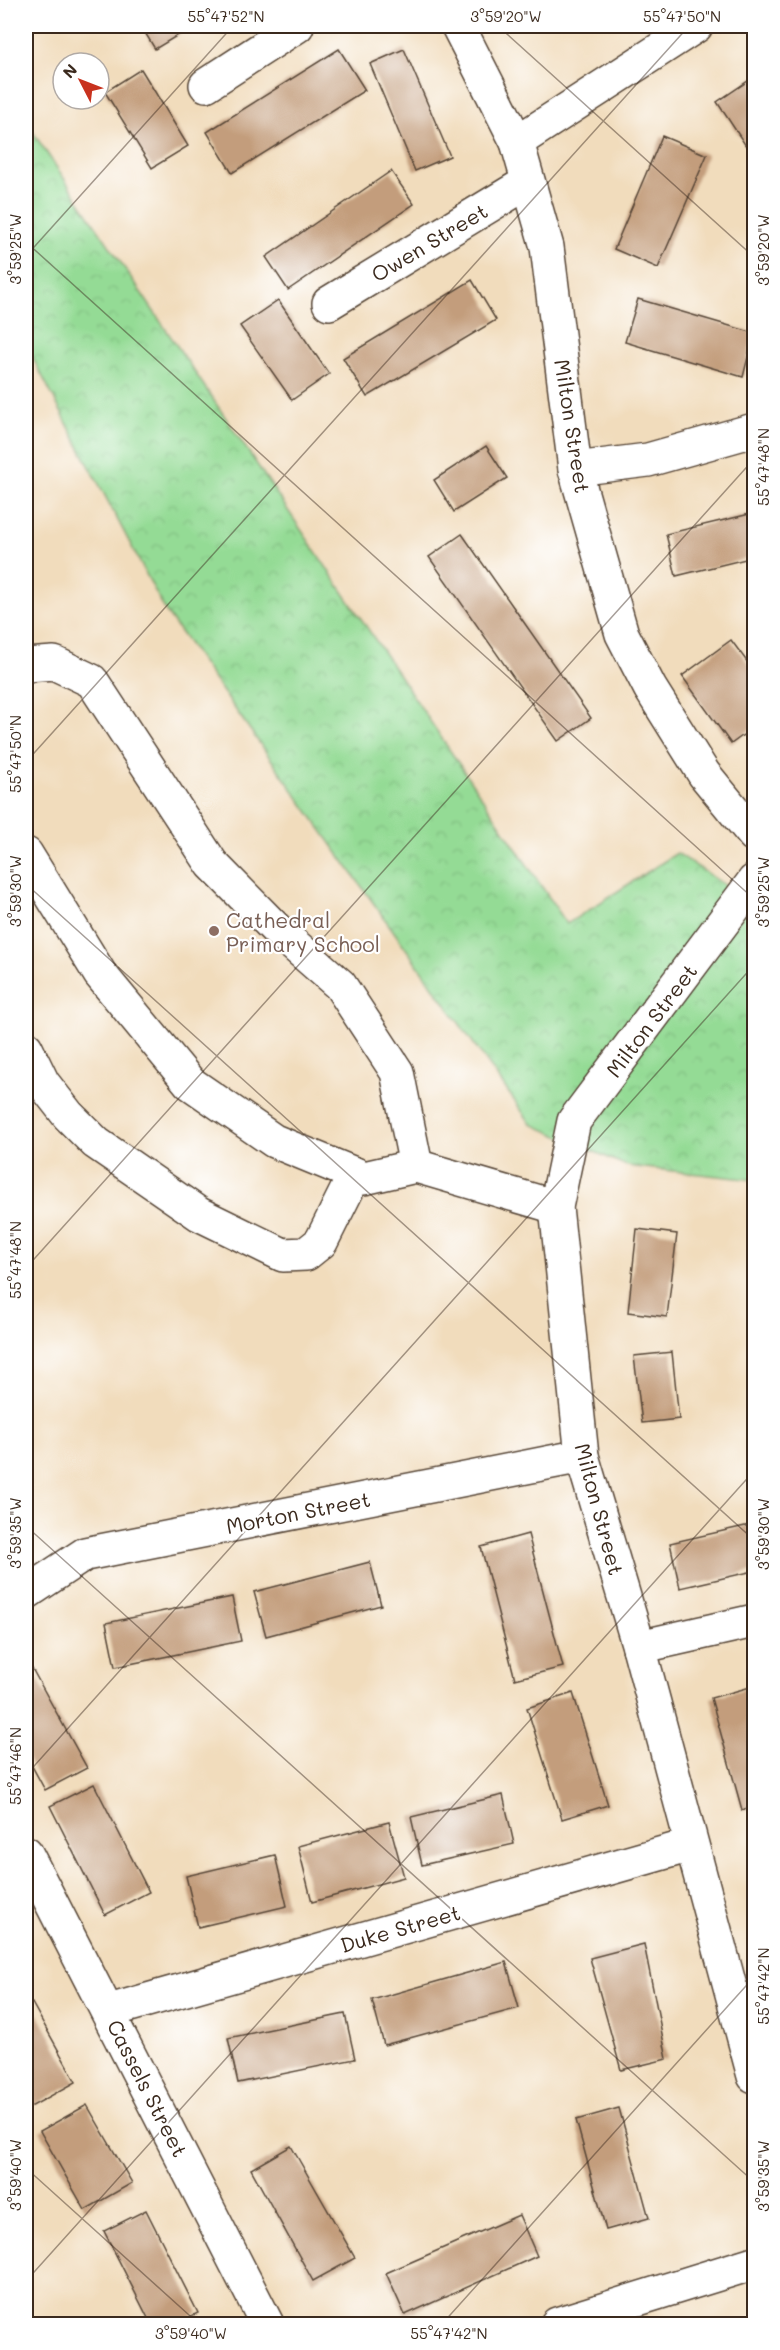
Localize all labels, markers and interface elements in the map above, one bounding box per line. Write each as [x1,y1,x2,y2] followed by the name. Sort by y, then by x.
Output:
[187,6,265,26] text: 55°47'52"N
[470,6,542,26] text: 3°59'20"W
[643,6,721,26] text: 55°47'50"N
[51,51,111,111] north arrow
[58,59,81,82] text: N
[366,197,492,287] street label: Owen Street
[5,213,25,285] text: 3°59'25"W
[753,214,773,286] text: 3°59'20"W
[549,357,597,495] street label: Milton Street
[753,428,773,506] text: 55°47'48"N
[5,715,25,793] text: 55°47'50"N
[5,855,25,927] text: 3°59'30"W
[753,856,773,928] text: 3°59'25"W
[226,906,380,957] place label: Cathedral Primary School
[207,924,221,938] marker: Cathedral Primary School
[599,958,703,1082] street label: Milton Street
[5,1221,25,1299] text: 55°47'48"N
[569,1440,631,1578] street label: Milton Street
[223,1485,373,1539] street label: Morton Street
[5,1497,25,1569] text: 3°59'35"W
[753,1498,773,1570] text: 3°59'30"W
[5,1727,25,1805] text: 55°47'46"N
[337,1898,463,1958] street label: Duke Street
[753,1947,773,2025] text: 55°47'42"N
[102,2015,194,2161] street label: Cassels Street
[5,2139,25,2211] text: 3°59'40"W
[753,2140,773,2212] text: 3°59'35"W
[155,2323,227,2343] text: 3°59'40"W
[410,2323,488,2343] text: 55°47'42"N

